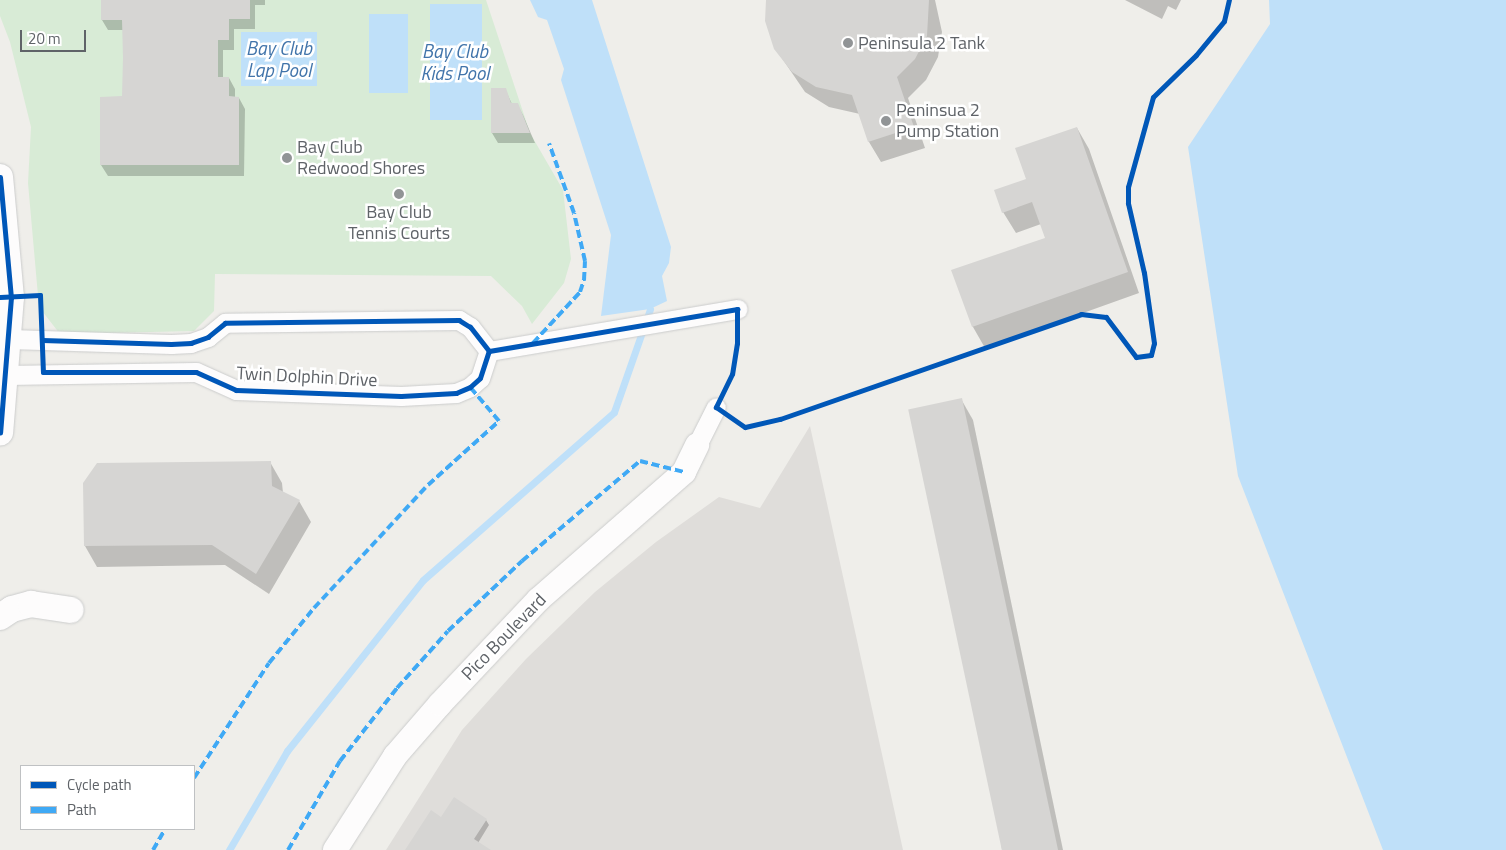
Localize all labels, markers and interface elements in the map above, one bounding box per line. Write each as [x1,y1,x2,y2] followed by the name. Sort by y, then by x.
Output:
[22,20,89,52] scale bar
[28,27,61,50] text: 20 m
[858,32,985,54] place label: Peninsula 2 Tank
[246,37,312,81] water label: Bay Club Lap Pool
[842,37,854,49] marker: Peninsula 2 Tank
[421,40,489,84] water label: Bay Club Kids Pool
[896,100,999,142] place label: Peninsua 2 Pump Station
[880,115,892,127] marker: Peninsua 2 Pump Station
[297,137,425,180] place label: Bay Club Redwood Shores
[281,152,293,164] marker: Bay Club Redwood Shores
[393,188,405,200] marker: Bay Club Tennis Courts
[348,202,450,244] place label: Bay Club Tennis Courts
[236,363,378,391] street label: Twin Dolphin Drive
[457,589,551,685] street label: Pico Boulevard
[20,765,195,830] legend
[67,773,132,796] text: Cycle path
[67,798,97,821] text: Path

